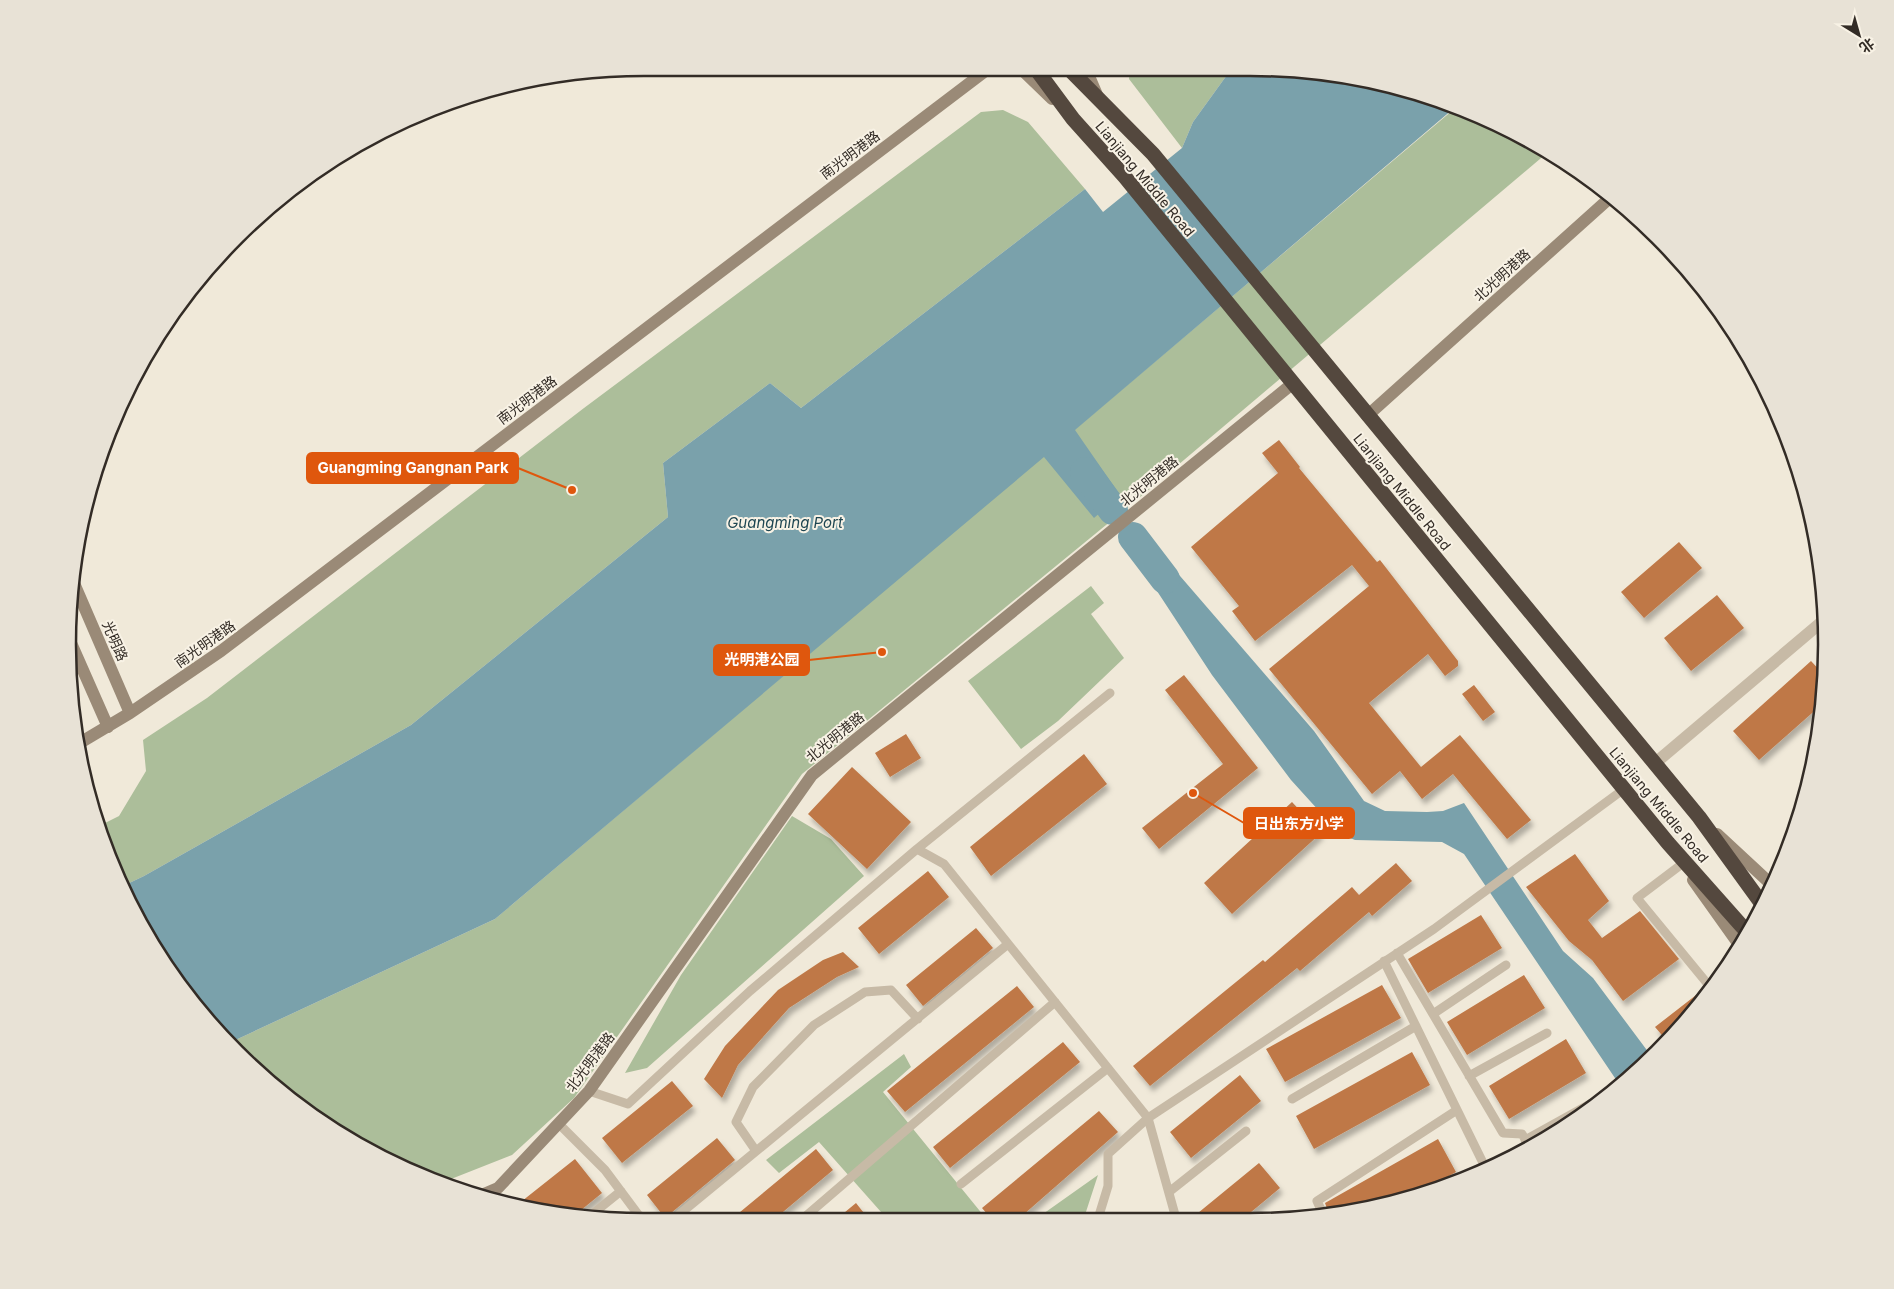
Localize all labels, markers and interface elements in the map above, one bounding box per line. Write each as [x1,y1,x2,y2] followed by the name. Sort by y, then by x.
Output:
[1834,10,1884,60] north arrow
[1856,35,1878,57] text: 北
[1092,118,1199,240] street label: Lianjiang Middle Road
[817,127,883,182] street label: 南光明港路
[1470,245,1533,304] street label: 北光明港路
[494,372,560,427] street label: 南光明港路
[1350,430,1455,554] street label: Lianjiang Middle Road
[1116,452,1181,509] street label: 北光明港路
[307,453,518,483] callout: Guangming Gangnan Park
[317,458,509,477] text: Guangming Gangnan Park
[727,513,844,532] water label: Guangming Port
[171,617,238,671] street label: 南光明港路
[99,618,132,663] street label: 光明路
[714,645,809,675] callout: 光明港公园
[724,650,800,669] text: 光明港公园
[802,708,867,765] street label: 北光明港路
[1606,744,1713,866] street label: Lianjiang Middle Road
[1244,808,1354,838] callout: 日出东方小学
[1254,814,1344,833] text: 日出东方小学
[562,1029,617,1095] street label: 北光明港路

